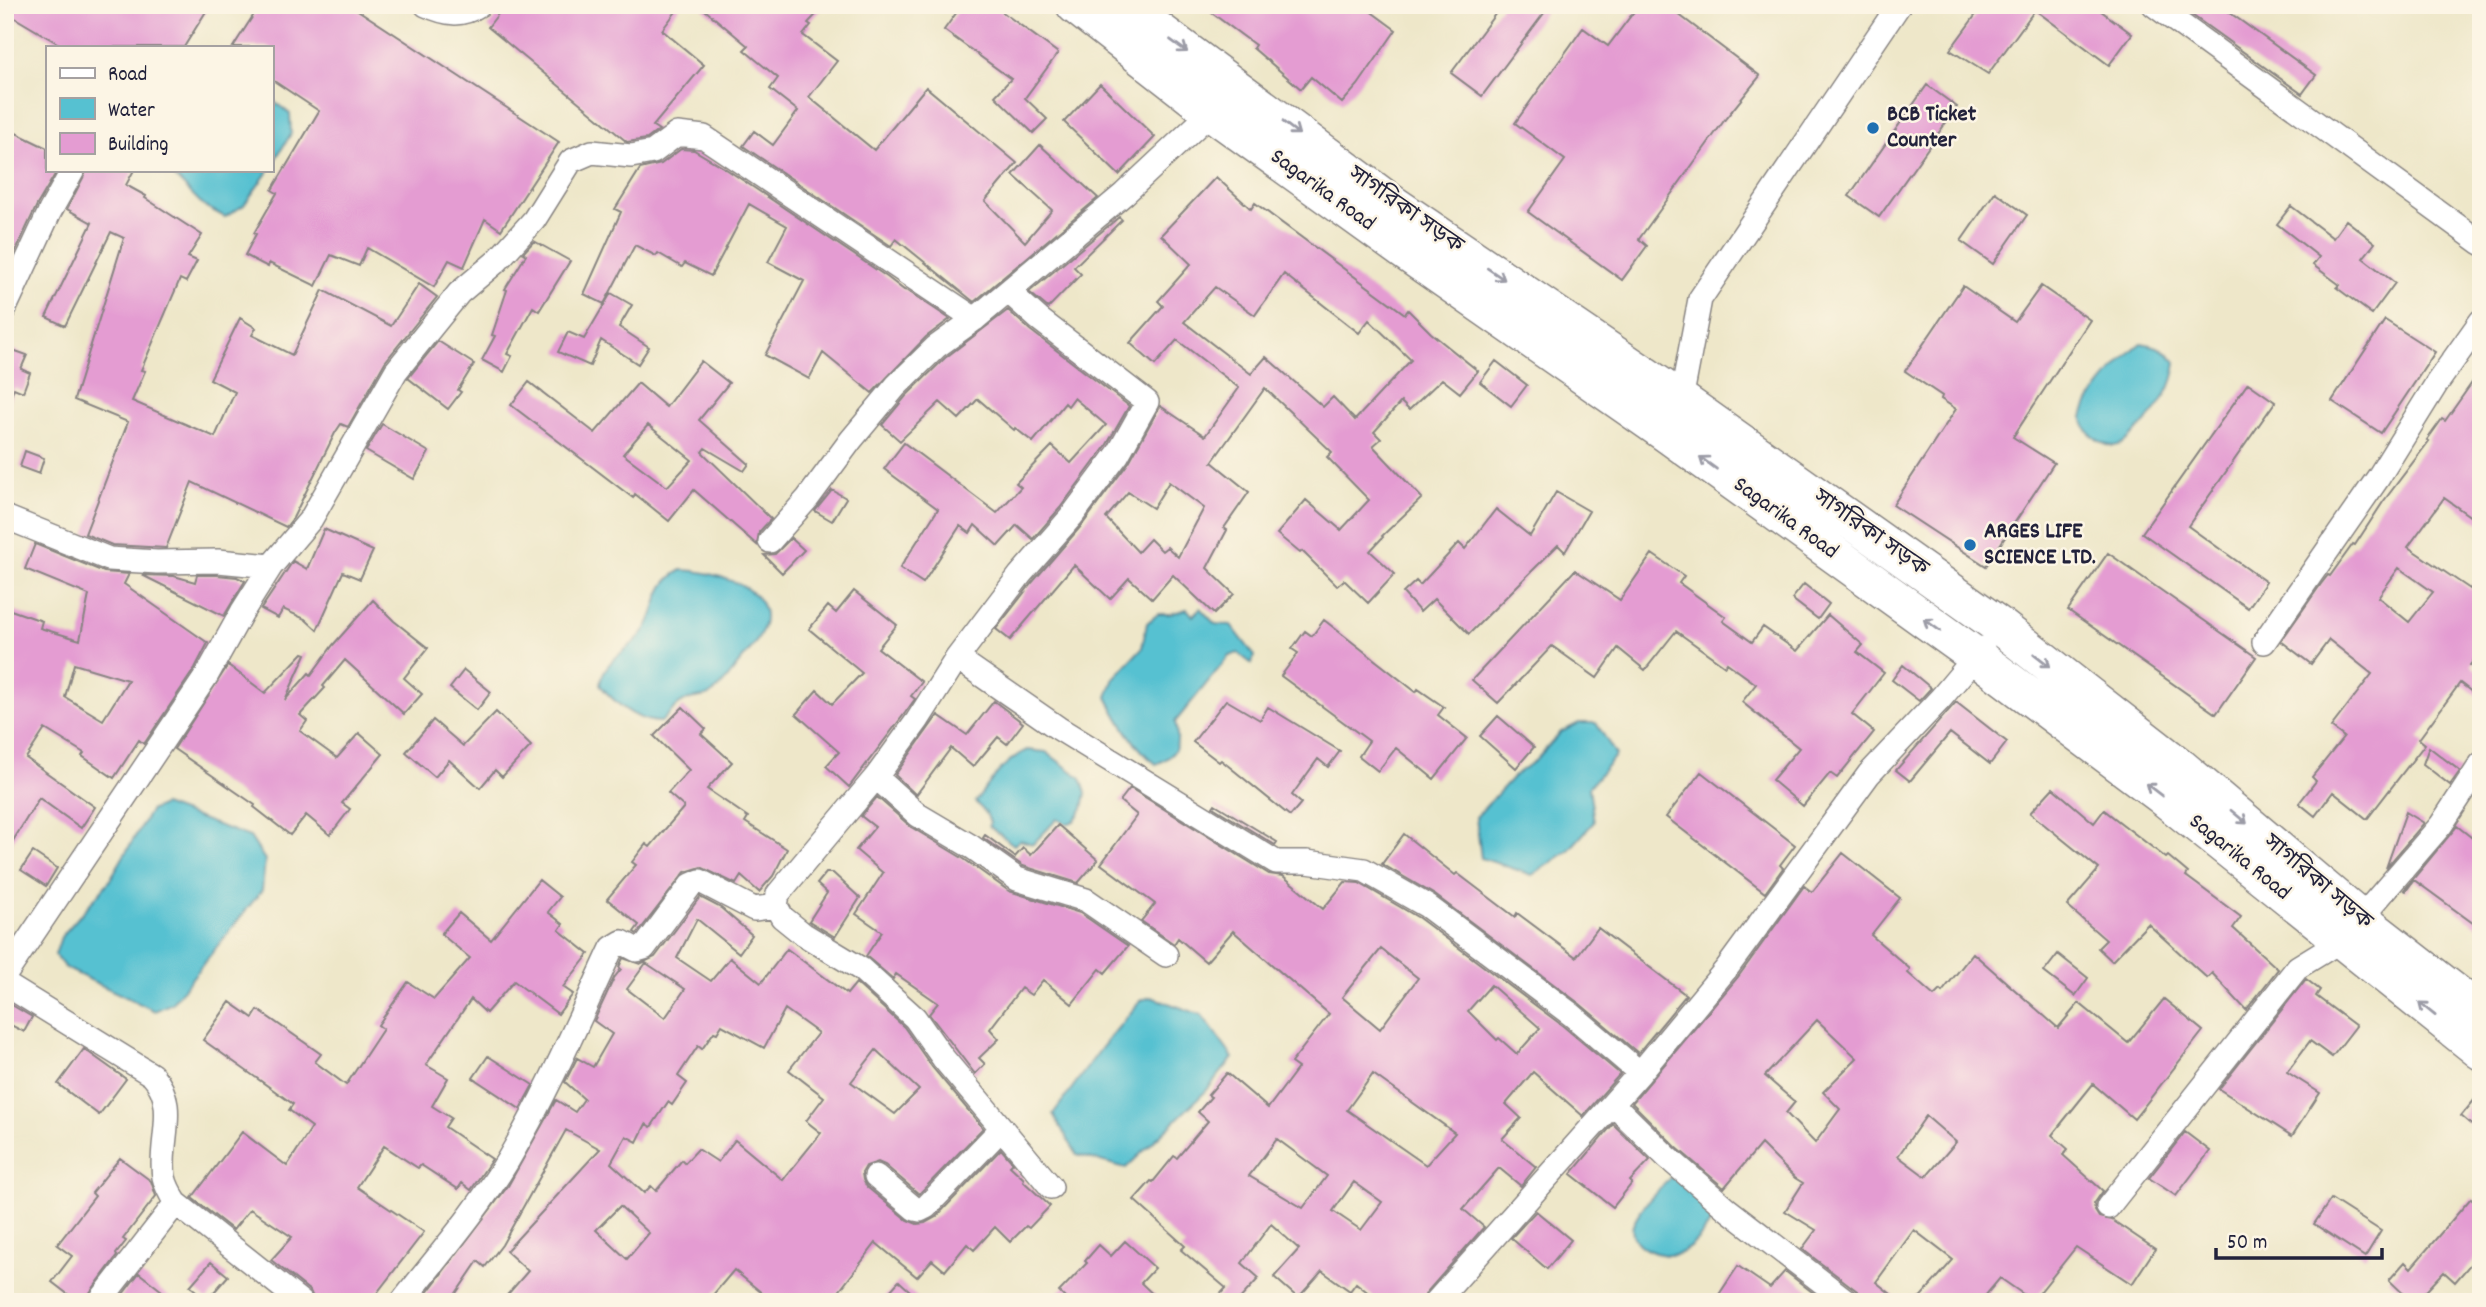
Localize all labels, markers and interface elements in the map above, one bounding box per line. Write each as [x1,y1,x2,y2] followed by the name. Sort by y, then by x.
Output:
[1169,38,1188,53] one-way arrow
[46,46,273,172] legend
[108,61,147,91] text: Road
[108,97,155,127] text: Water
[1887,99,1977,158] place label: BCB Ticket Counter
[1281,120,1300,135] one-way arrow
[1865,120,1881,136] marker: BCB Ticket Counter
[108,131,168,161] text: Building
[1263,141,1381,241] street label: Sagarika Road
[1340,158,1470,263] street label: সাগরিকা সড়ক
[1486,267,1505,281] one-way arrow
[1699,456,1718,471] one-way arrow
[1726,469,1844,569] street label: Sagarika Road
[1805,481,1935,586] street label: সাগরিকা সড়ক
[1984,516,2096,575] place label: ARGES LIFE SCIENCE LTD.
[1962,537,1978,553] marker: ARGES LIFE SCIENCE LTD.
[1923,618,1942,632] one-way arrow
[2032,652,2050,667] one-way arrow
[2145,783,2164,797] one-way arrow
[2181,806,2297,910] street label: Sagarika Road
[2229,809,2247,825] one-way arrow
[2254,827,2379,939] street label: সাগরিকা সড়ক
[2419,1001,2437,1016] one-way arrow
[2216,1216,2383,1260] scale bar
[2227,1229,2267,1259] text: 50 m

